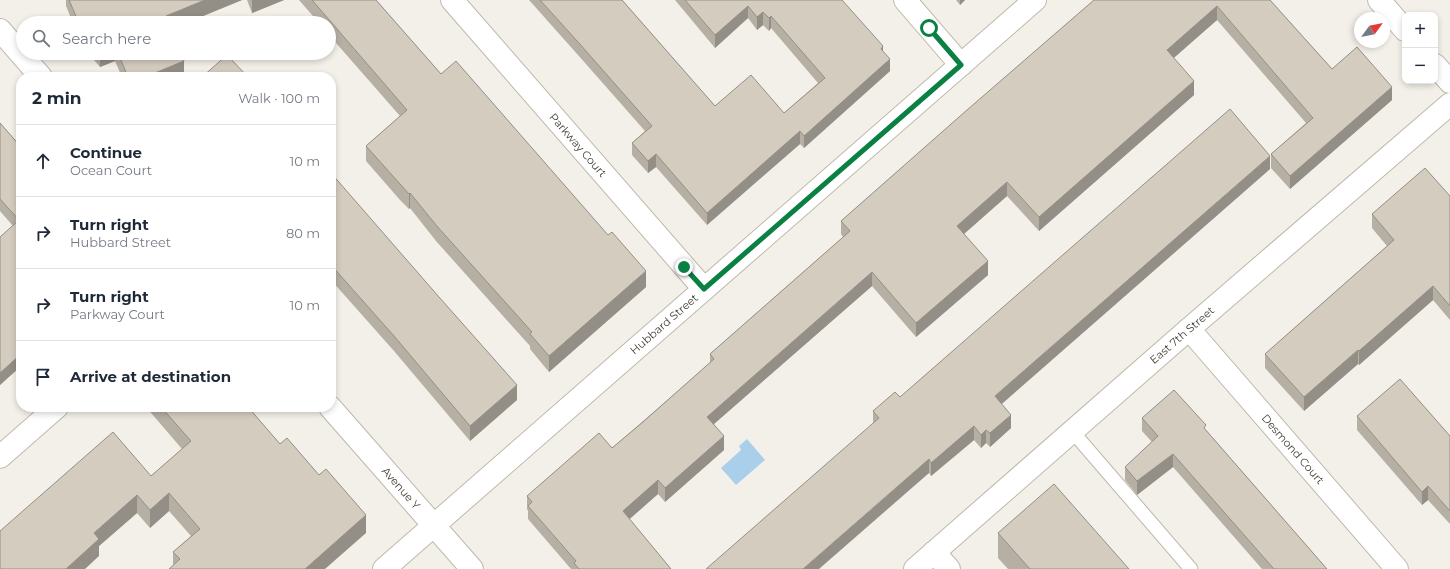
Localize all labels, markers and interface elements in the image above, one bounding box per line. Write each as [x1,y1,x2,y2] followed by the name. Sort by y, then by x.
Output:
[1354,12,1390,48] north arrow
[1402,12,1438,84] map controls
[1402,12,1438,48] button: +
[16,16,336,60] search box
[920,19,938,37] route start
[30,27,52,49] icon: search
[62,29,151,48] text: Search here
[1402,48,1438,84] button: −
[32,88,82,108] text: 2 min
[238,90,320,106] text: Walk · 100 m
[546,110,610,180] street label: Parkway Court
[70,143,142,162] text: Continue
[32,150,54,172] icon: ahead
[290,153,320,169] text: 10 m
[70,162,152,178] text: Ocean Court
[70,215,149,234] text: Turn right
[32,222,54,244] icon: right
[286,225,320,241] text: 80 m
[70,234,171,250] text: Hubbard Street
[675,258,693,276] route end
[70,287,149,306] text: Turn right
[627,290,701,357] street label: Hubbard Street
[32,294,54,316] icon: right
[290,297,320,313] text: 10 m
[1147,303,1217,367] street label: East 7th Street
[70,306,165,322] text: Parkway Court
[32,366,54,388] icon: arrive
[70,367,231,386] text: Arrive at destination
[1259,411,1328,487] street label: Desmond Court
[379,464,423,512] street label: Avenue Y

